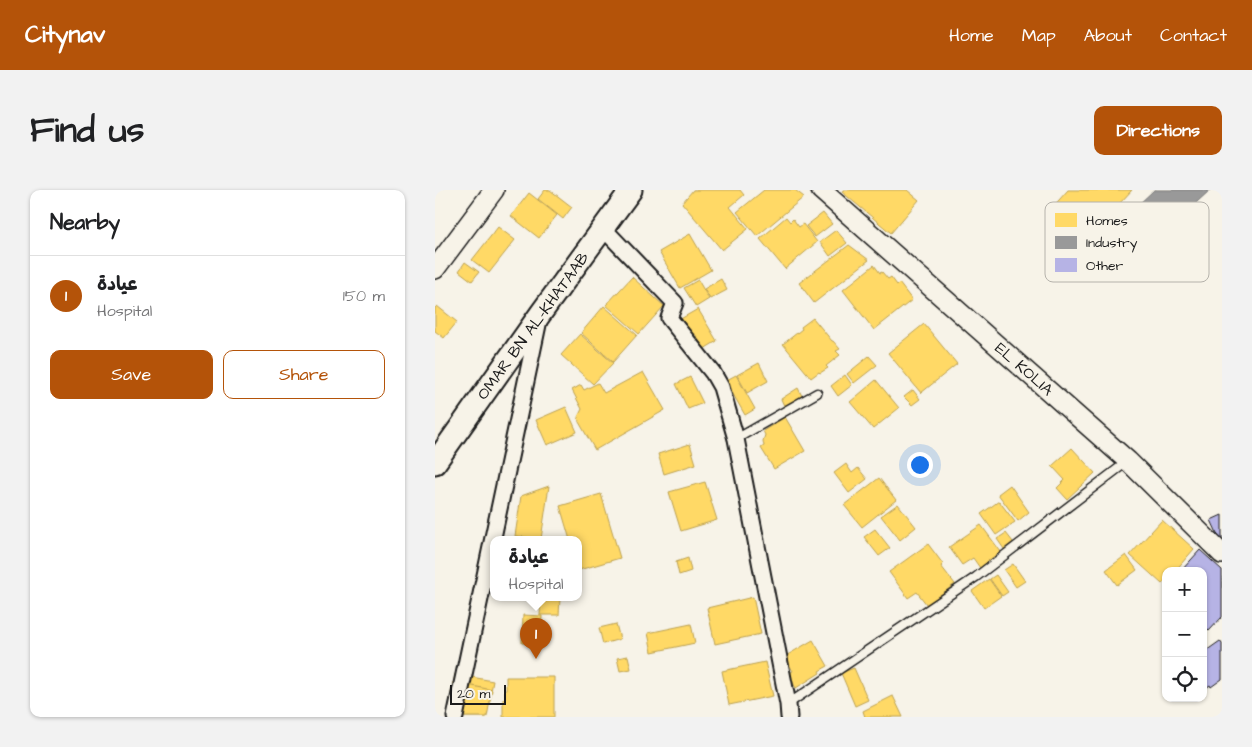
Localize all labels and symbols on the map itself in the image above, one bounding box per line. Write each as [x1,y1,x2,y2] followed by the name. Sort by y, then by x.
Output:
[1045,202,1209,282] legend
[1086,211,1128,231] text: Homes
[1086,233,1138,253] text: Industry
[472,247,594,404] street label: OMAR BN AL-KHATAAB
[1086,256,1124,276] text: Other
[990,337,1058,401] street label: EL KOLIA
[907,452,933,478] your location
[520,618,552,659] pin: 1
[450,682,506,705] scale bar

